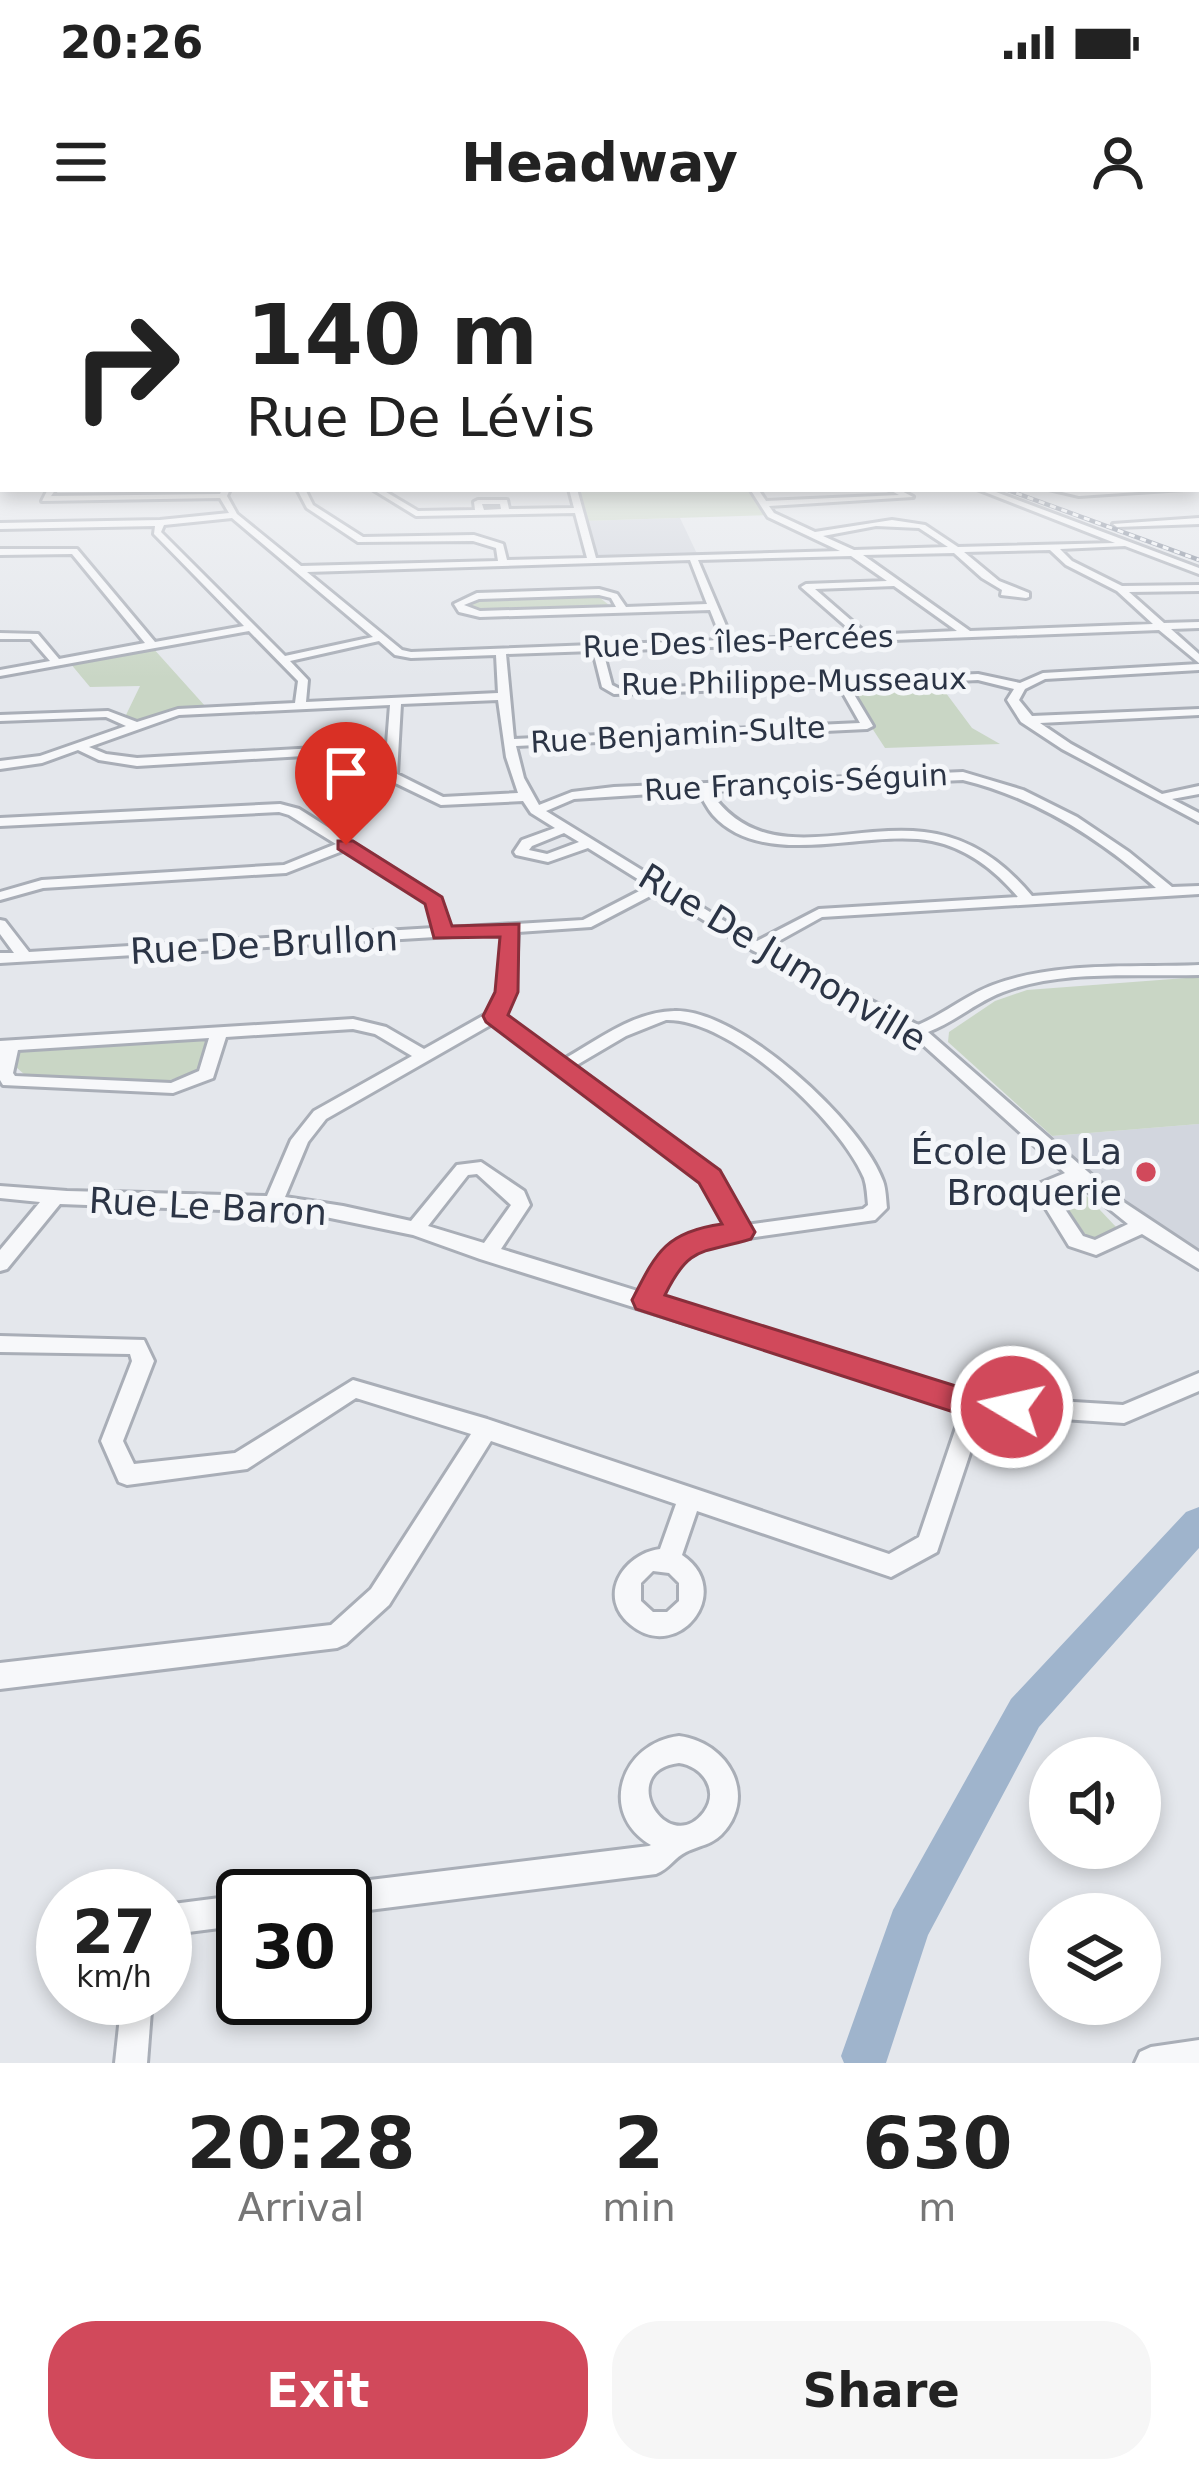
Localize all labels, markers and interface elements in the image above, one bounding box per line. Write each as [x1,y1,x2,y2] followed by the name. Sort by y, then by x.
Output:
[60,16,203,69] text: 20:26
[48,129,114,195] icon: menu
[1085,129,1151,195] icon: person
[461,131,738,194] text: Headway
[246,286,538,384] text: 140 m
[48,288,204,444] icon: right
[246,386,595,449] text: Rue De Lévis
[582,619,894,664] street label: Rue Des îles-Percées
[621,661,967,702] street label: Rue Philippe-Musseaux
[530,709,826,760] street label: Rue Benjamin-Sulte
[295,722,397,845] pin
[313,740,379,806] icon: arrive
[643,757,949,808] street label: Rue François-Séguin
[632,855,934,1059] street label: Rue De Jumonville
[129,917,399,972] street label: Rue De Brullon
[910,1131,1122,1213] place label: École De La Broquerie
[1133,1159,1159,1185] marker: École De La Broquerie
[88,1180,328,1233] street label: Rue Le Baron
[949,1344,1075,1470] position arrow
[1029,1737,1161,2025] map controls
[1029,1737,1161,1869] button: sound
[216,1869,372,2025] speed limit sign: 30
[1029,1893,1161,2025] button: layers
[72,1897,156,1967] text: 27
[76,1959,152,1994] text: km/h
[186,2101,416,2185] text: 20:28
[614,2101,664,2185] text: 2
[862,2101,1012,2185] text: 630
[238,2185,364,2230] text: Arrival
[602,2185,676,2230] text: min
[918,2185,956,2230] text: m
[48,2321,588,2459] button: Exit
[612,2321,1151,2459] button: Share

